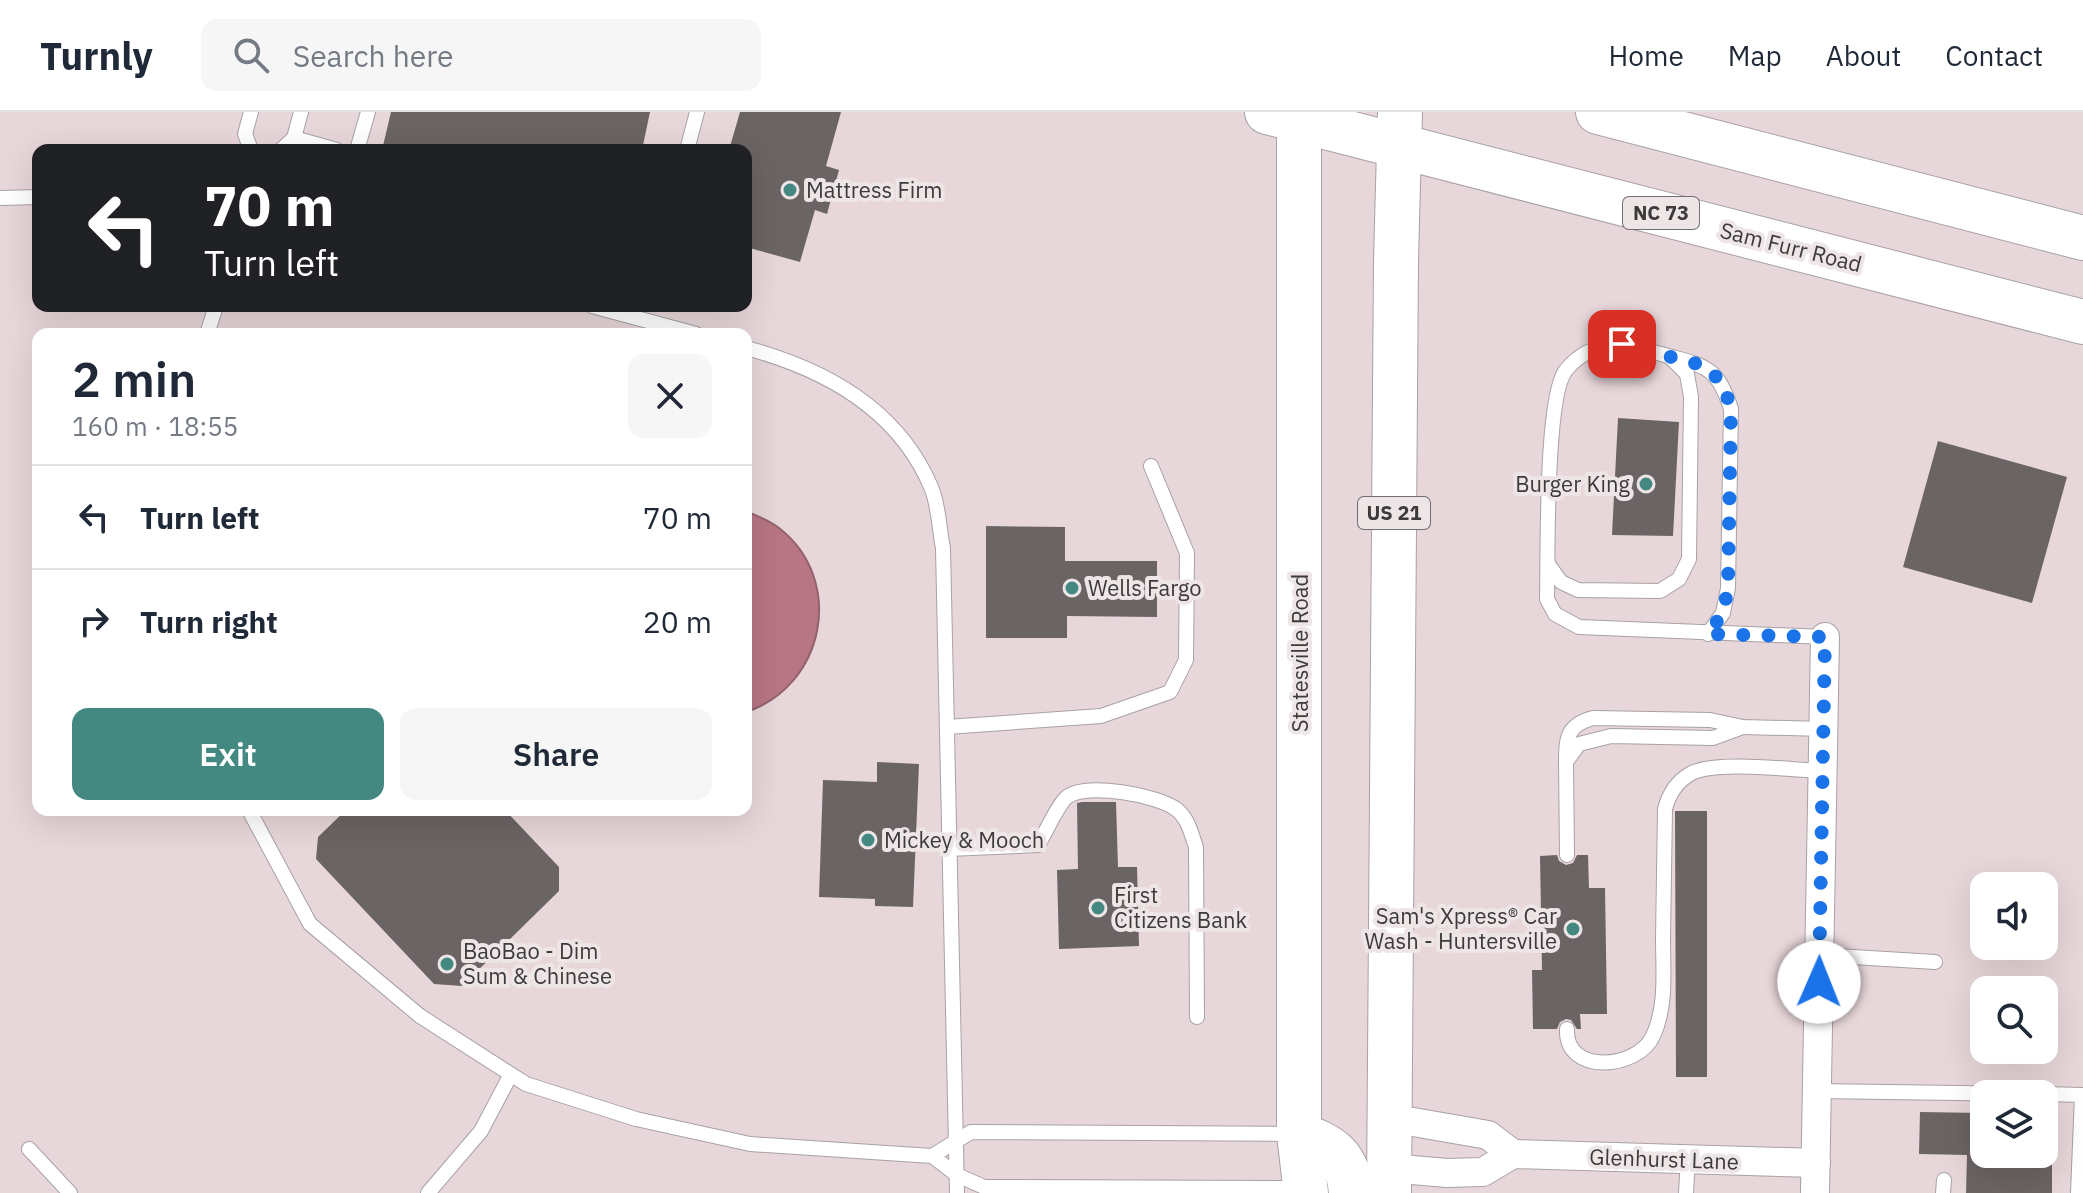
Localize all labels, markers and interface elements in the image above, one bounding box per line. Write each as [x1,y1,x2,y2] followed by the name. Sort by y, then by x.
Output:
[201,19,761,91] search box
[40,31,153,80] text: Turnly
[229,33,273,77] icon: search
[293,36,454,75] text: Search here
[1608,37,1684,74] text: Home
[1728,37,1782,74] text: Map
[1826,37,1901,74] text: About
[1945,37,2043,74] text: Contact
[204,169,334,241] text: 70 m
[806,175,942,204] place label: Mattress Firm
[72,176,176,280] icon: left
[781,181,799,199] marker: Mattress Firm
[1623,197,1699,229] road number: NC 73
[1717,215,1865,278] street label: Sam Furr Road
[204,239,339,286] text: Turn left
[1588,310,1656,378] pin
[1600,322,1644,366] icon: arrive
[72,348,196,410] text: 2 min
[628,354,712,438] button: close
[72,409,238,443] text: 160 m · 18:55
[1515,469,1630,498] place label: Burger King
[1637,475,1655,493] marker: Burger King
[72,495,116,539] icon: left
[1358,497,1430,529] road number: US 21
[140,498,259,537] text: Turn left
[643,498,712,537] text: 70 m
[1088,573,1202,602] place label: Wells Fargo
[1285,574,1314,732] street label: Statesville Road
[1063,579,1081,597] marker: Wells Fargo
[72,599,116,643] icon: right
[140,602,278,641] text: Turn right
[643,602,712,641] text: 20 m
[72,708,384,800] button: Exit
[400,708,712,800] button: Share
[884,825,1044,854] place label: Mickey & Mooch
[859,831,877,849] marker: Mickey & Mooch
[1970,872,2058,1168] map controls
[1970,872,2058,960] button: sound
[1114,880,1247,934] place label: First Citizens Bank
[1089,899,1107,917] marker: First Citizens Bank
[1364,901,1557,955] place label: Sam's Xpress® Car Wash - Huntersville
[1564,920,1582,938] marker: Sam's Xpress® Car Wash - Huntersville
[463,936,612,990] place label: BaoBao - Dim Sum & Chinese
[1777,940,1861,1024] position arrow
[438,955,456,973] marker: BaoBao - Dim Sum & Chinese
[1970,976,2058,1064] button: search
[1970,1080,2058,1168] button: layers
[1589,1141,1739,1176] street label: Glenhurst Lane

